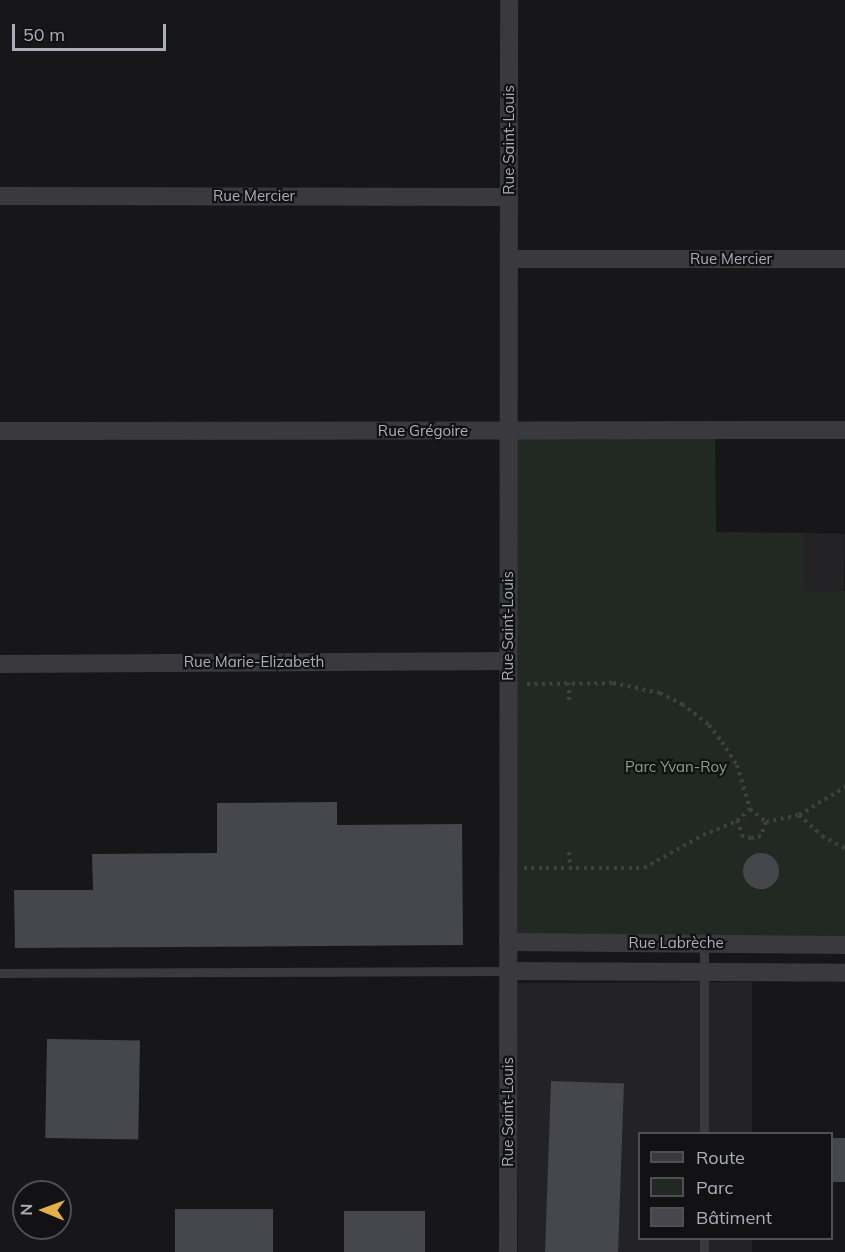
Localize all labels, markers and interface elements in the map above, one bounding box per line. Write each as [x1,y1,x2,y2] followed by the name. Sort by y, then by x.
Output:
[15,12,170,50] scale bar
[23,23,65,46] text: 50 m
[500,85,518,195] street label: Rue Saint-Louis
[213,187,295,205] street label: Rue Mercier
[690,250,772,268] street label: Rue Mercier
[378,422,468,440] street label: Rue Grégoire
[499,571,517,681] street label: Rue Saint-Louis
[184,653,324,671] street label: Rue Marie-Elizabeth
[625,758,727,776] park label: Parc Yvan-Roy
[628,934,724,952] street label: Rue Labrèche
[499,1057,517,1167] street label: Rue Saint-Louis
[638,1132,833,1240] legend
[696,1146,745,1169] text: Route
[696,1176,733,1199] text: Parc
[12,1180,72,1240] north arrow
[16,1204,36,1216] text: N
[696,1206,772,1229] text: Bâtiment

